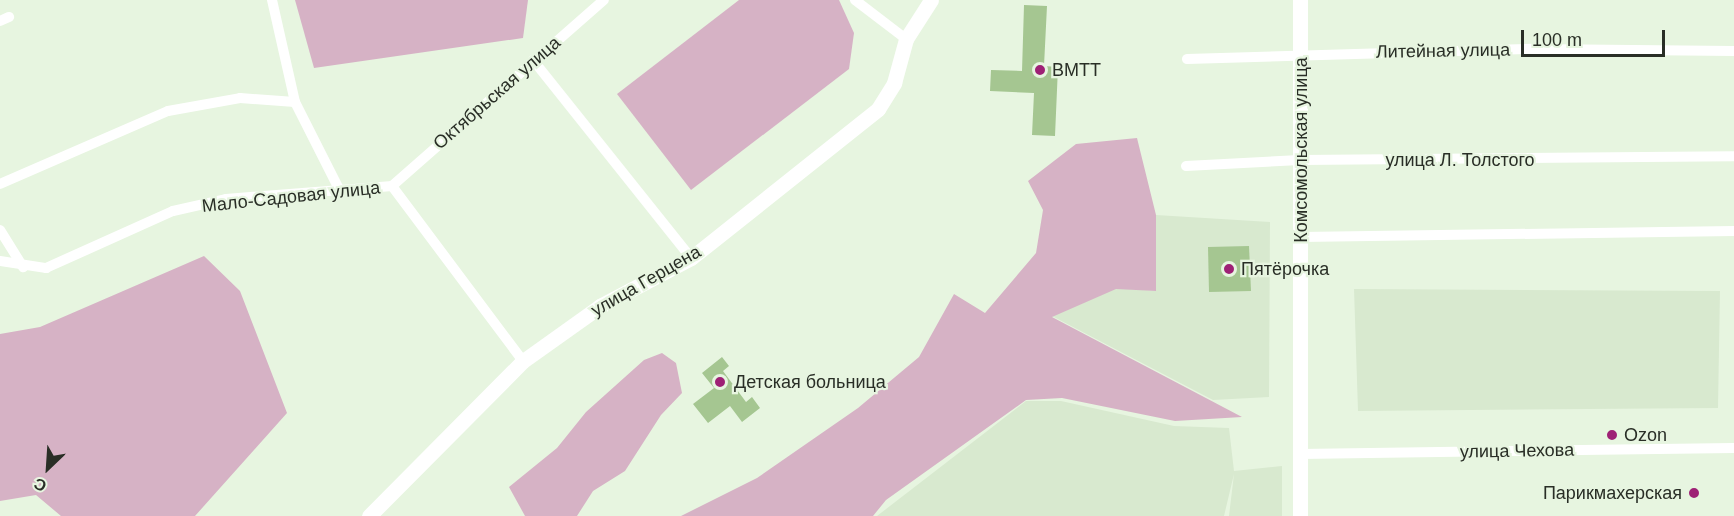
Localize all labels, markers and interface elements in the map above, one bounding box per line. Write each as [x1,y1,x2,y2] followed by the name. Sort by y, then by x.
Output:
[1524,18,1668,56] scale bar
[1532,30,1582,50] text: 100 m
[429,32,565,154] street label: Октябрьская улица
[1376,39,1510,63] street label: Литейная улица
[1290,57,1312,243] street label: Комсомольская улица
[1052,59,1101,81] place label: ВМТТ
[1033,63,1047,77] marker: ВМТТ
[1385,149,1535,171] street label: улица Л. Толстого
[201,177,381,217] street label: Мало-Садовая улица
[587,241,705,321] street label: улица Герцена
[1241,258,1329,280] place label: Пятёрочка
[1222,262,1236,276] marker: Пятёрочка
[734,371,886,393] place label: Детская больница
[711,373,729,391] marker: Детская больница
[1624,424,1667,446] place label: Ozon
[1605,428,1619,442] marker: Ozon
[18,438,78,498] north arrow
[1460,439,1574,463] street label: улица Чехова
[31,475,49,495] text: С
[1543,482,1682,504] place label: Парикмахерская
[1687,486,1701,500] marker: Парикмахерская

